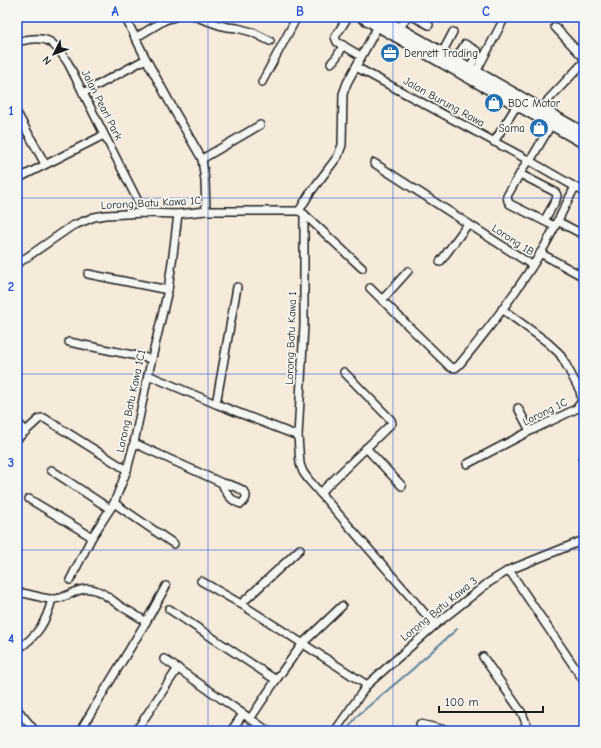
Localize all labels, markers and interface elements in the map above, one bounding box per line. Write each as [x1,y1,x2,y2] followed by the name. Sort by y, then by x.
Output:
[111,4,119,19] text: A
[296,4,304,19] text: B
[482,4,490,19] text: C
[34,34,74,74] north arrow
[379,42,401,64] office icon: Denrett Trading
[404,47,478,60] place label: Denrett Trading
[40,53,54,67] text: N
[79,68,126,143] street label: Jalan Pearl Park
[401,74,487,130] street label: Jalan Burung Rawa
[483,92,505,114] shop icon: BDC Motor
[508,97,561,110] place label: BDC Motor
[8,103,14,118] text: 1
[528,117,550,139] shop icon: Sama
[498,122,525,135] place label: Sama
[101,194,202,212] street label: Lorong Batu Kawa 1C
[489,222,537,259] street label: Lorong 1B
[8,279,14,294] text: 2
[283,291,299,385] street label: Lorong Batu Kawa 1
[114,348,148,454] street label: Lorong Batu Kawa 1C1
[521,396,570,428] street label: Lorong 1C
[8,455,14,470] text: 3
[398,574,480,644] street label: Lorong Batu Kawa 3
[8,631,14,646] text: 4
[439,688,543,714] scale bar
[445,695,478,709] text: 100 m

